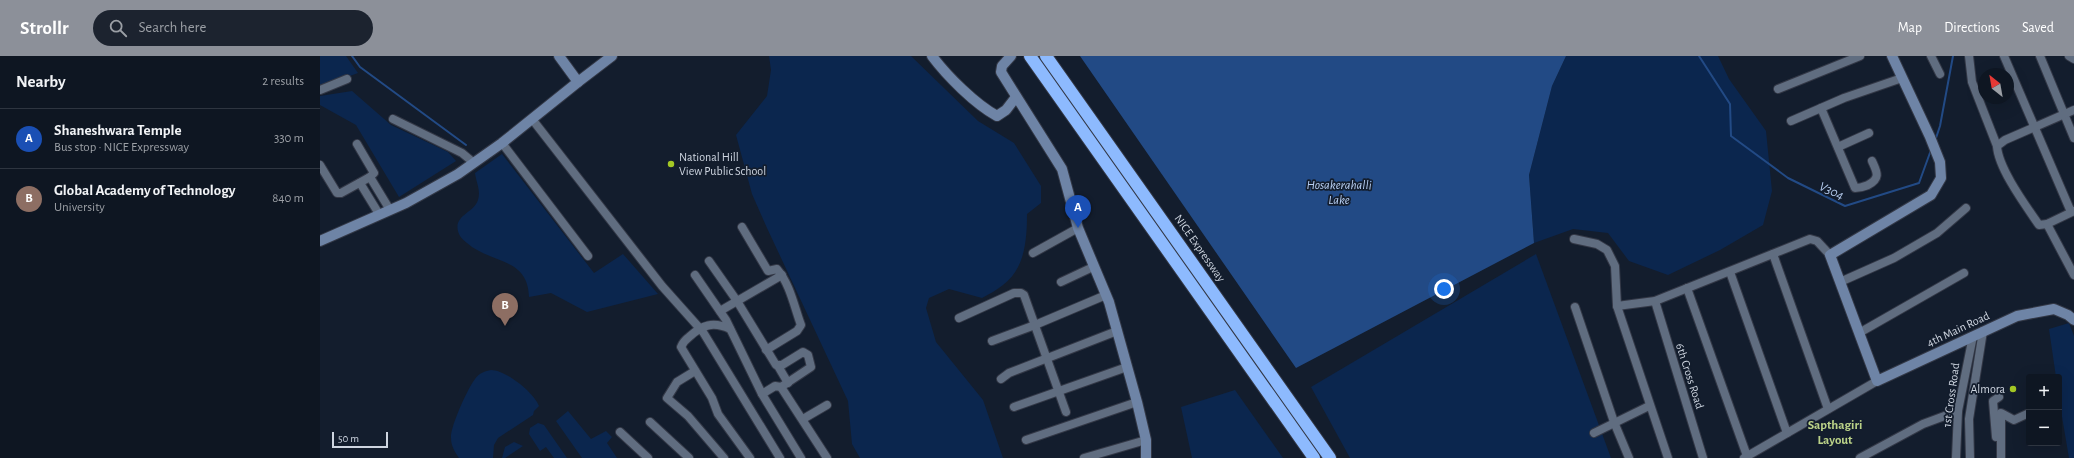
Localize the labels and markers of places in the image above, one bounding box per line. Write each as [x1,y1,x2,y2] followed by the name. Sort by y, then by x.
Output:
[679,151,766,177] place label: National Hill View Public School
[666,159,676,169] marker: National Hill View Public School
[1065,195,1091,228] pin: A
[492,293,518,326] pin: B
[1970,383,2005,395] place label: Almora
[2008,384,2018,394] marker: Almora

